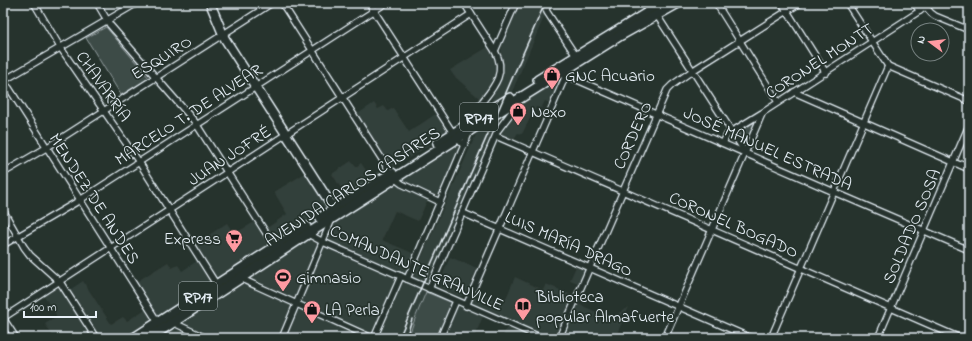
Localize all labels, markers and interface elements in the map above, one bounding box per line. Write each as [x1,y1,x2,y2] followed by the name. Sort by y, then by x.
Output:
[761,17,879,106] street label: CORONEL MONTT
[910,22,950,62] north arrow
[126,30,197,87] street label: ESQUIRO
[913,34,930,45] text: N
[69,46,136,127] street label: CHAVARRÍA
[110,58,268,172] street label: MARCELO T. DE ALVEAR
[565,64,655,89] place label: GNC Acuario
[542,65,562,90] shop icon: GNC Acuario
[607,98,659,174] street label: CORDERO
[531,100,566,125] place label: Nexo
[508,101,528,126] shop icon: Nexo
[679,101,856,198] street label: JOSÉ MANUEL ESTRADA
[460,103,498,131] road number: RP17
[183,120,277,193] street label: JUAN JOFRÉ
[260,121,446,254] street label: AVENIDA CARLOS CASARES
[42,128,146,269] street label: MENDEZ DE ANDES
[877,165,948,288] street label: SOLDADO SOSA
[665,186,802,265] street label: CORONEL BOGADO
[500,205,636,284] street label: LUIS MARÍA DRAGO
[325,219,507,318] street label: COMANDANTE GRANVILLE
[164,227,221,252] place label: Express
[224,228,244,253] supermarket icon: Express
[296,266,361,291] place label: Gimnasio
[273,267,293,292] sports icon: Gimnasio
[179,282,217,310] road number: RP17
[535,285,674,330] place label: Biblioteca popular Almafuerte
[24,293,96,319] scale bar
[513,296,533,321] library icon: Biblioteca popular Almafuerte
[325,298,380,323] place label: LA Perla
[30,299,57,317] text: 100 m
[302,299,322,324] shop icon: LA Perla

